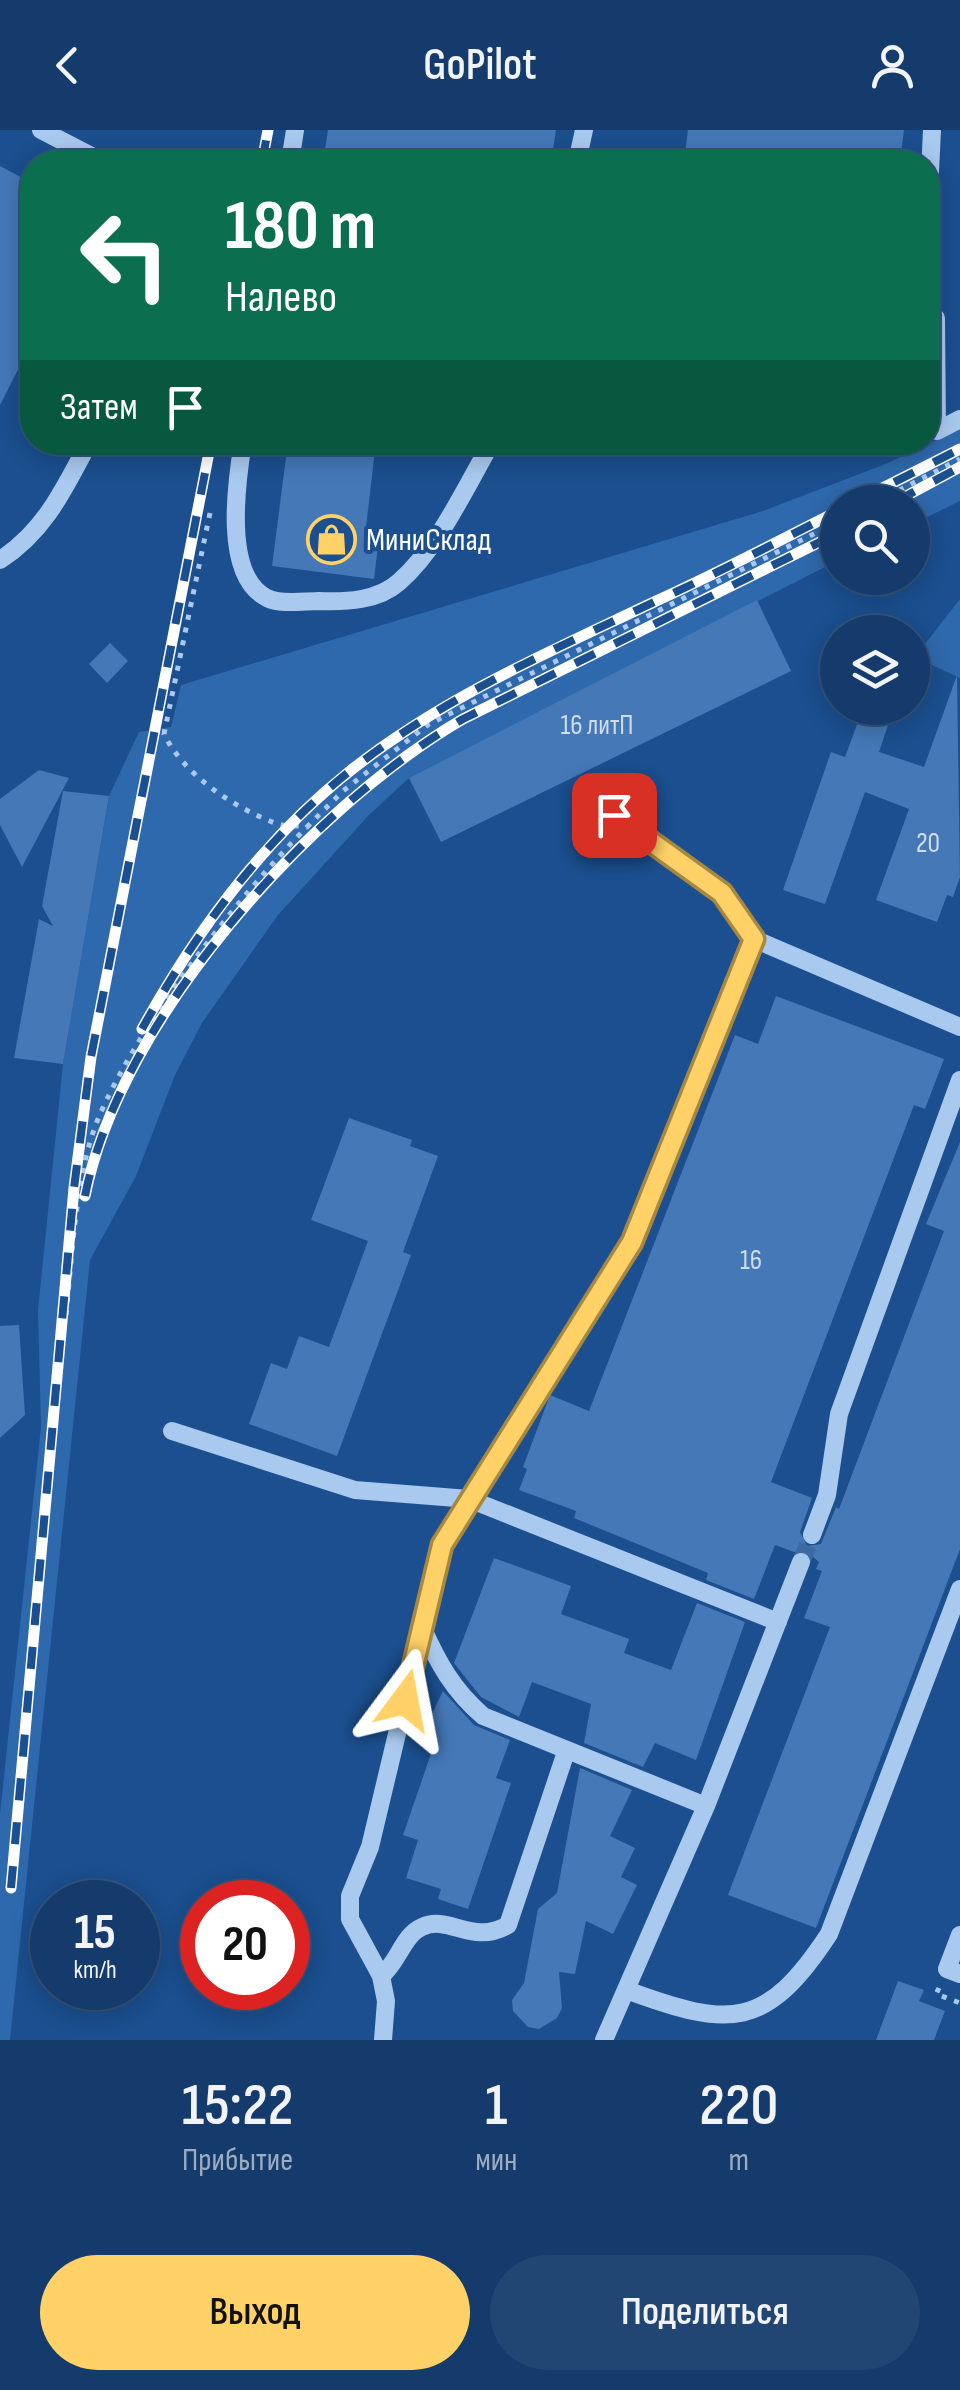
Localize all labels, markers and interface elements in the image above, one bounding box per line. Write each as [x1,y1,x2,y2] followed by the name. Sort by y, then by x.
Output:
[40,38,95,93] icon: back
[423,38,537,93] text: GoPilot
[865,38,920,93] icon: person
[225,185,376,269] text: 180 m
[60,190,190,320] icon: left
[225,270,337,325] text: Налево
[158,380,213,435] icon: arrive
[60,385,138,430] text: Затем
[820,485,930,725] map controls
[820,485,930,595] button: search
[305,514,357,566] shop icon: МиниСклад
[366,521,491,560] place label: МиниСклад
[820,615,930,725] button: layers
[560,709,634,742] house number: 16 литП
[572,773,657,858] pin
[587,788,642,843] icon: arrive
[916,827,940,860] house number: 20
[740,1244,762,1277] house number: 16
[353,1648,457,1752] position arrow
[180,1880,310,2010] speed limit sign: 20
[74,1903,116,1963] text: 15
[73,1955,117,1986] text: km/h
[182,2070,293,2142] text: 15:22
[485,2070,508,2142] text: 1
[699,2070,778,2142] text: 220
[182,2141,293,2180] text: Прибытие
[475,2141,518,2180] text: мин
[728,2141,749,2180] text: m
[40,2255,470,2370] button: Выход
[490,2255,920,2370] button: Поделиться

